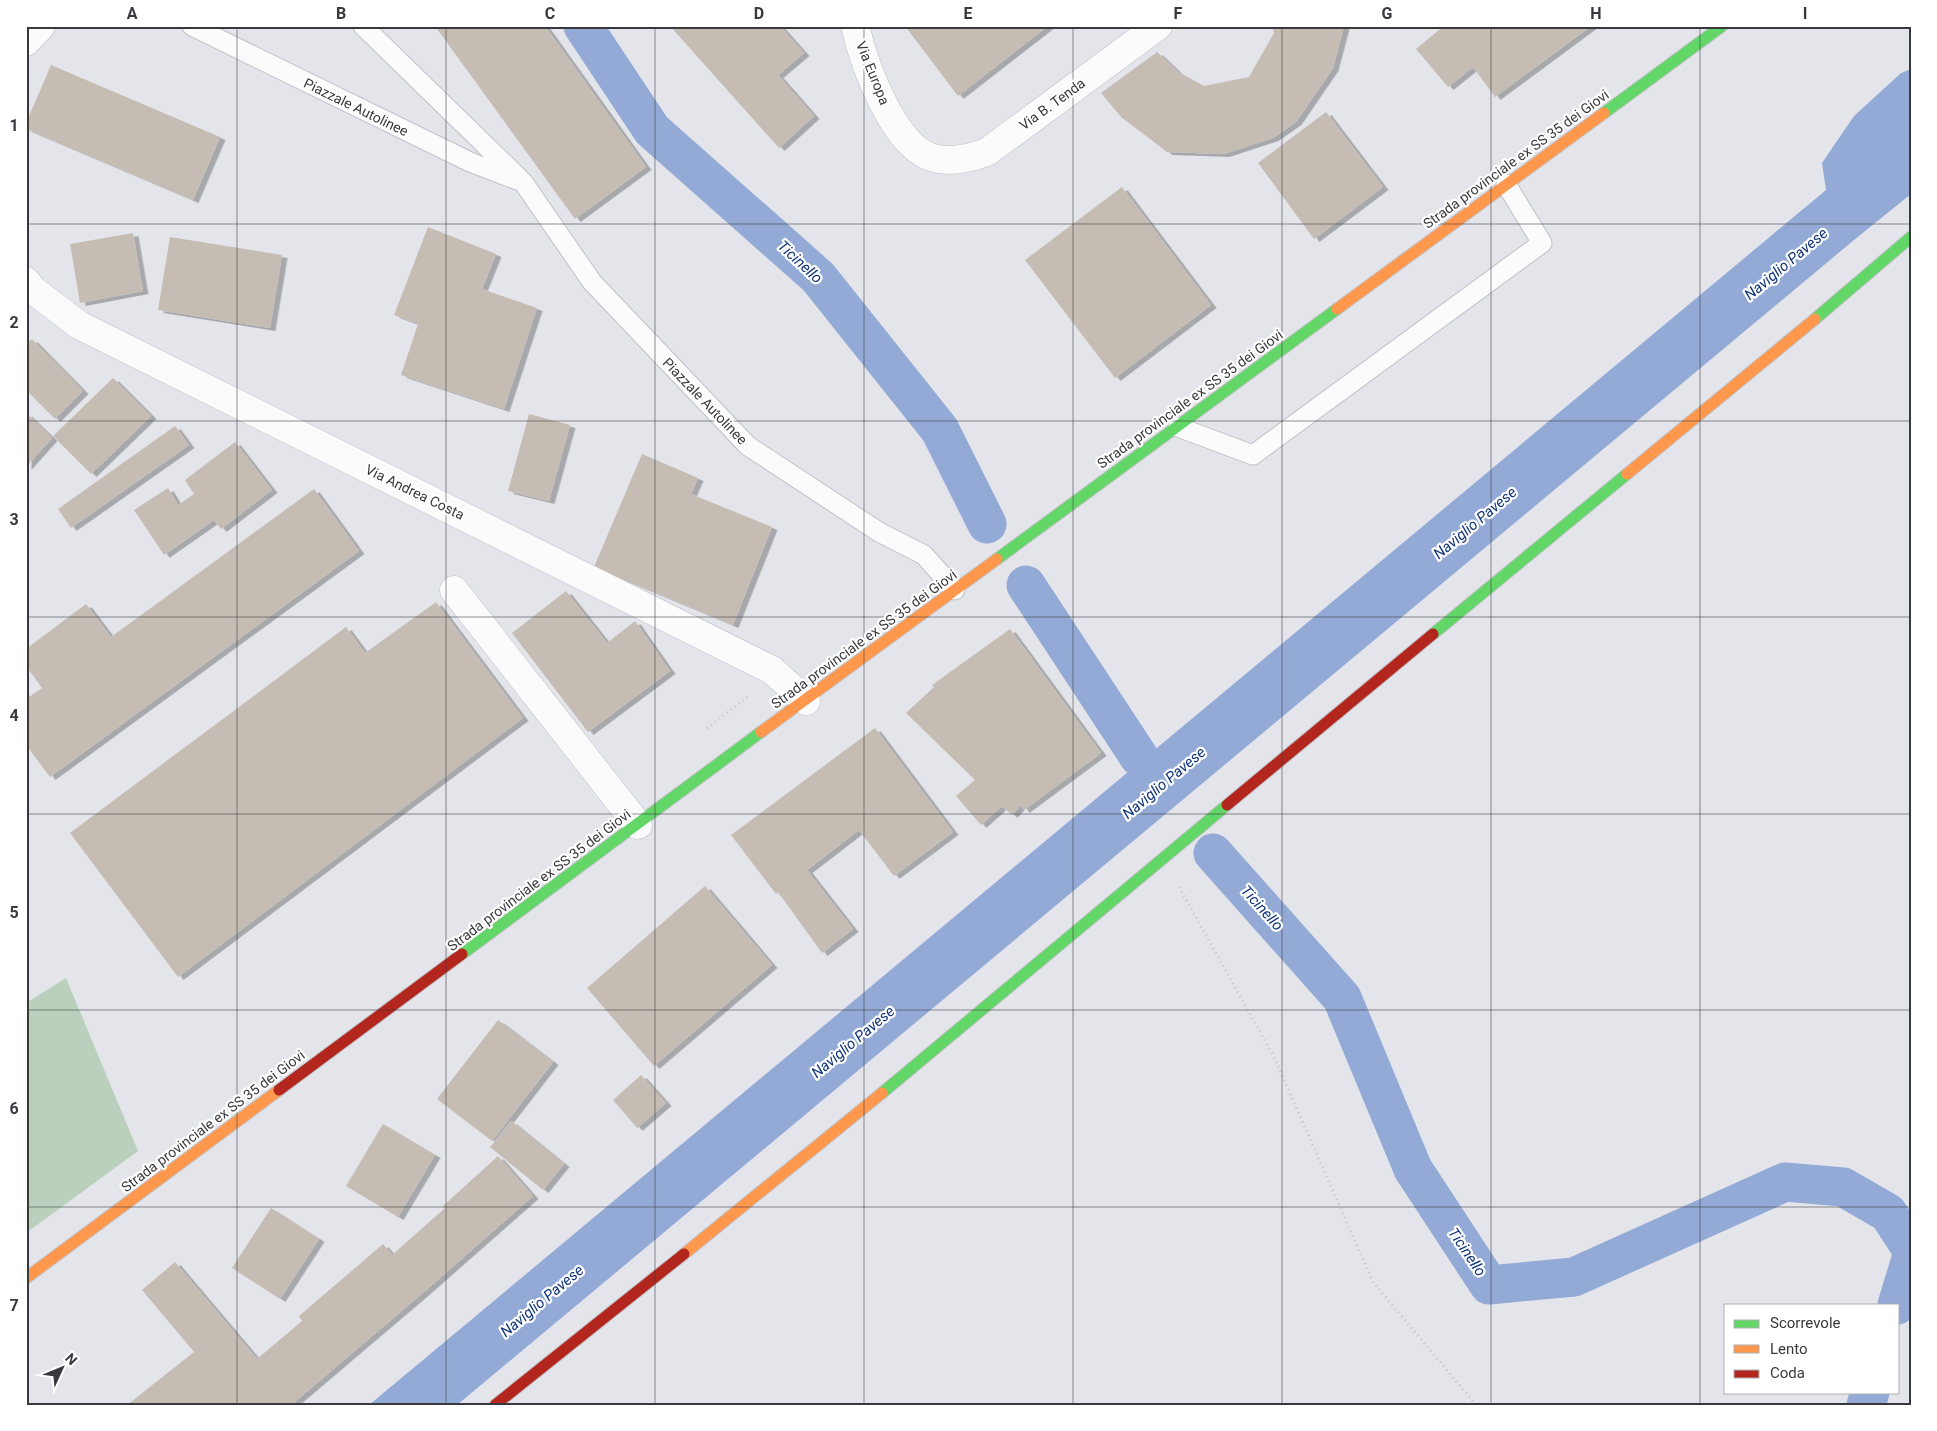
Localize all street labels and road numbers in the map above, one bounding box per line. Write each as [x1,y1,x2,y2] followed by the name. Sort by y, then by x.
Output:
[853,39,893,107] street label: Via Europa
[301,75,411,139] street label: Piazzale Autolinee
[1016,75,1088,133] street label: Via B. Tenda
[1420,86,1612,232] street label: Strada provinciale ex SS 35 dei Giovi
[1094,326,1286,472] street label: Strada provinciale ex SS 35 dei Giovi
[660,354,750,448] street label: Piazzale Autolinee
[363,461,467,523] street label: Via Andrea Costa
[768,566,960,712] street label: Strada provinciale ex SS 35 dei Giovi
[444,806,634,954] street label: Strada provinciale ex SS 35 dei Giovi
[118,1047,308,1195] street label: Strada provinciale ex SS 35 dei Giovi

